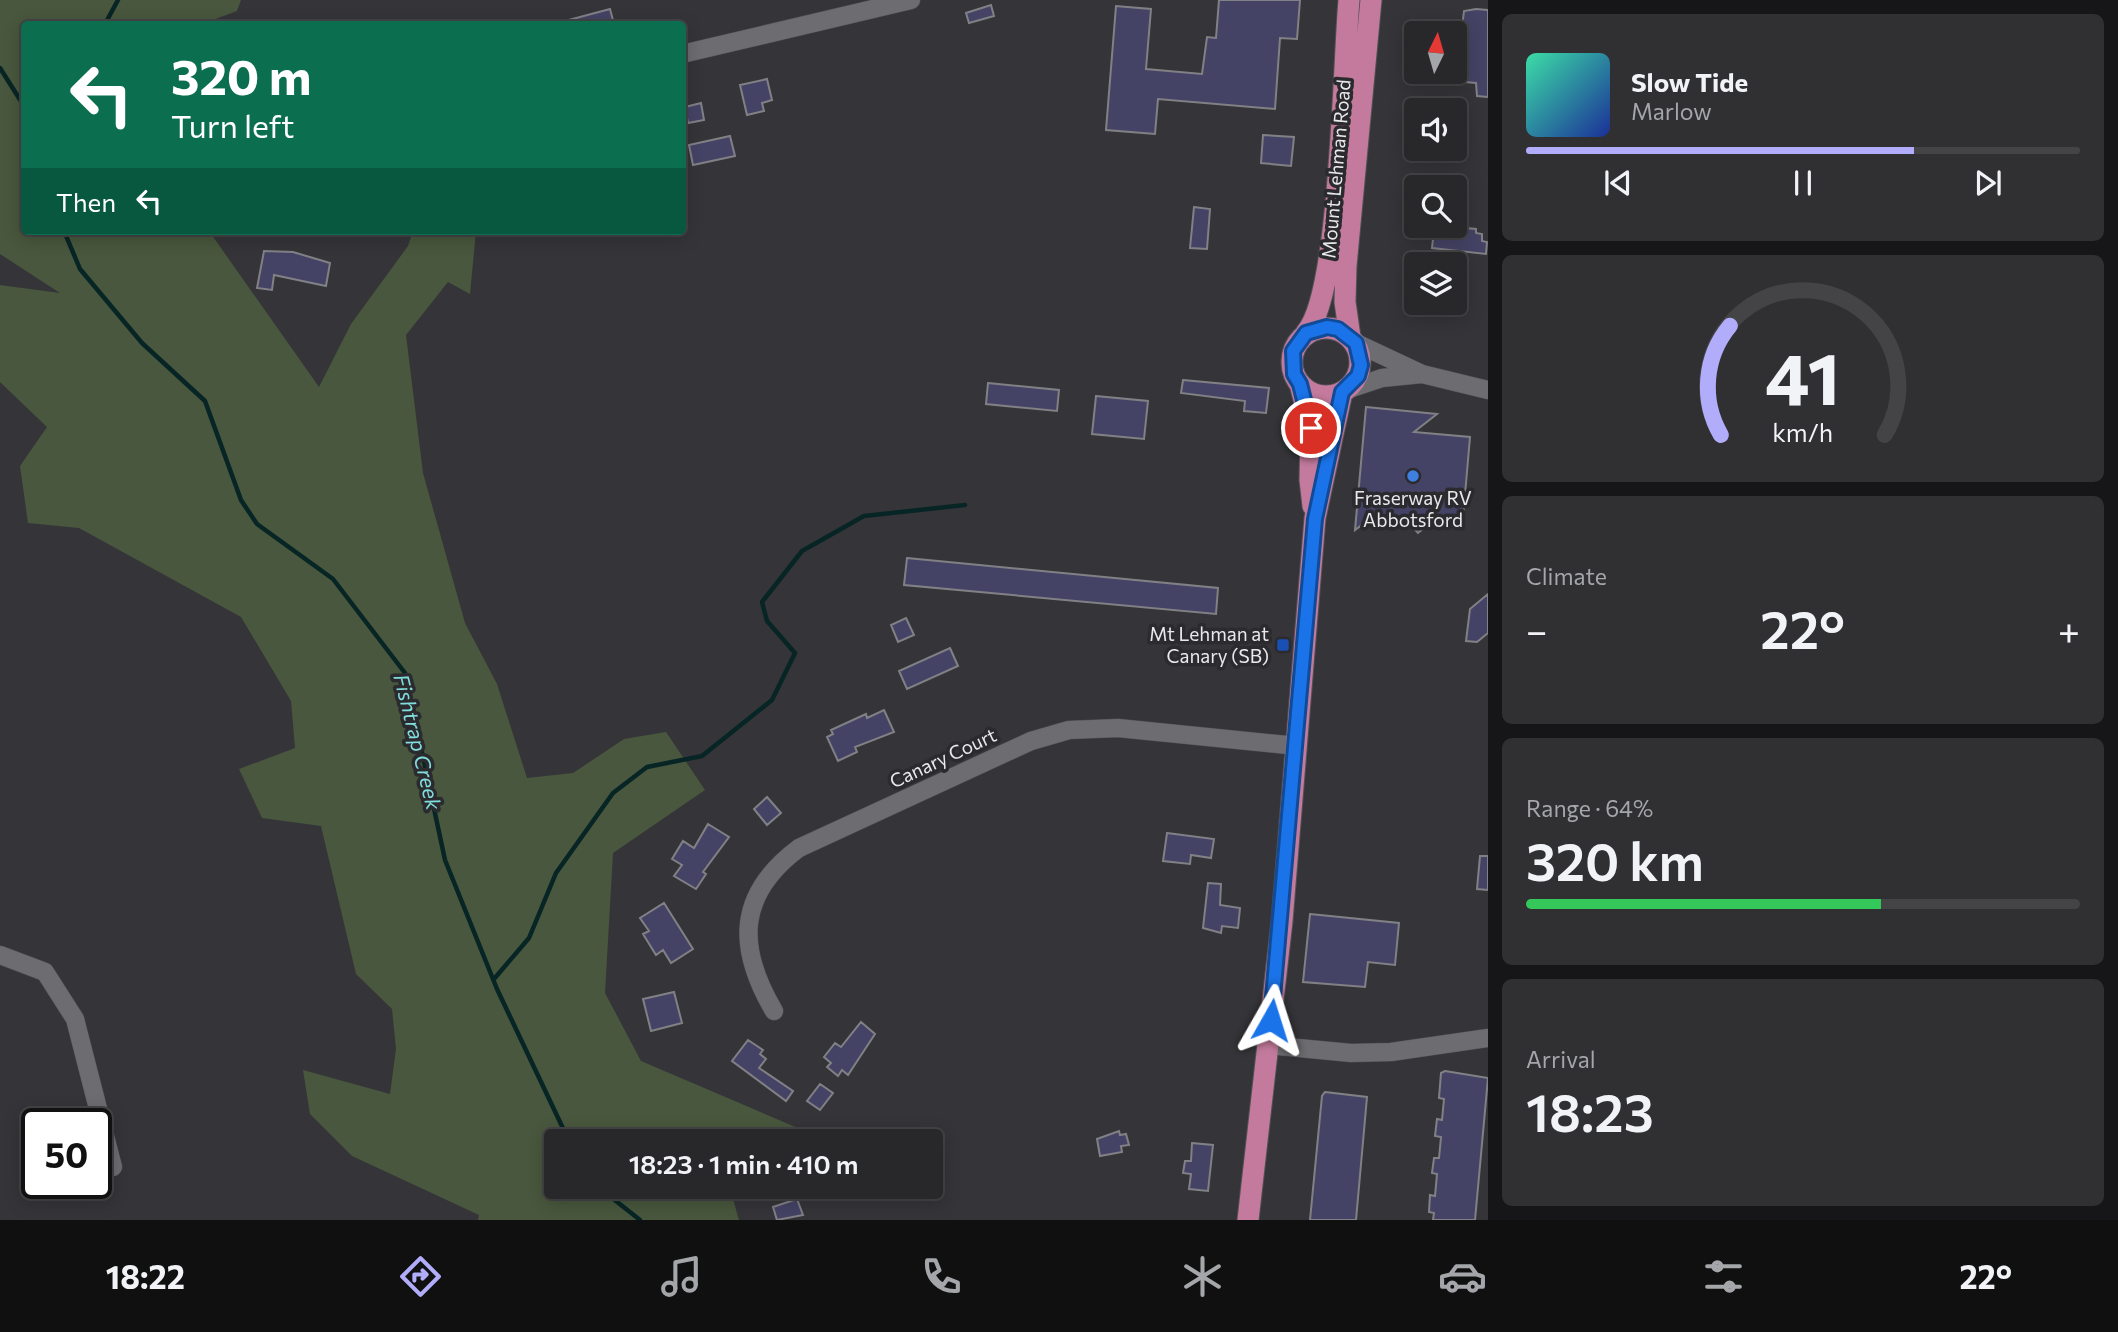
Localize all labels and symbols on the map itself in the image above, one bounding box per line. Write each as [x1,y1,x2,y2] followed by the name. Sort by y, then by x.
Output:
[1404,21,1466,84] north arrow
[1316,78,1355,259] street label: Mount Lehman Road
[1281,398,1341,458] pin
[1405,468,1421,484] marker: Fraserway RV Abbotsford
[1354,486,1472,531] place label: Fraserway RV Abbotsford
[1149,622,1269,667] place label: Mt Lehman at Canary (SB)
[1275,637,1291,653] marker: Mt Lehman at Canary (SB)
[389,671,448,813] water label: Fishtrap Creek
[886,723,1000,792] street label: Canary Court
[1234,983,1308,1057] position arrow
[21,1108,112,1199] speed limit sign: 50

